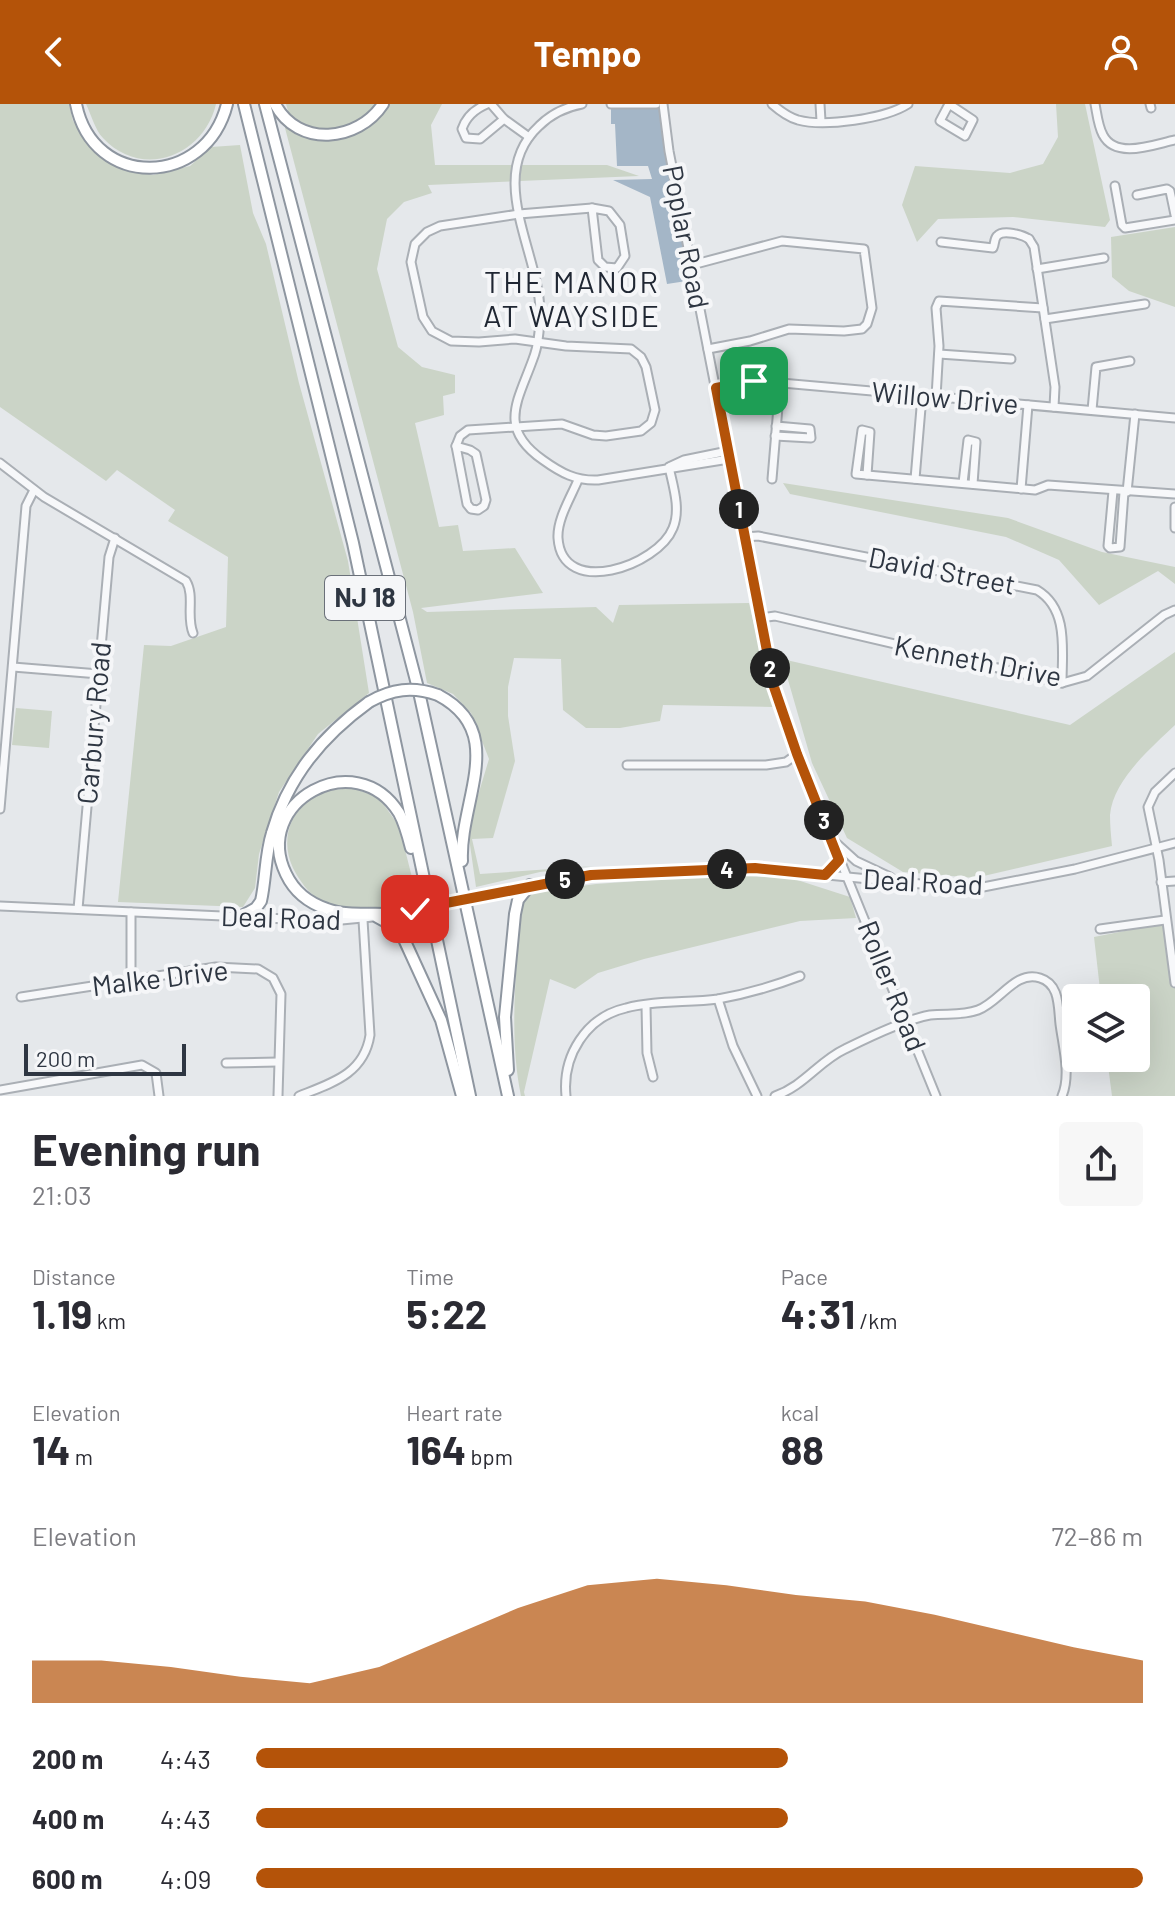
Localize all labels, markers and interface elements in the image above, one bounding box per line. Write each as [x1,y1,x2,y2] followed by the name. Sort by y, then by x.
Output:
[32,30,76,74] icon: back
[1099,30,1143,74] icon: person
[533,31,642,74] text: Tempo
[656,162,718,311] street label: Poplar Road
[483,263,661,333] district label: THE MANOR AT WAYSIDE
[720,347,788,415] pin
[732,359,776,403] icon: arrive
[870,374,1020,420] street label: Willow Drive
[719,489,759,529] pin: 1
[735,496,743,522] text: 1
[866,539,1019,601] street label: David Street
[325,576,405,620] road number: NJ 18
[892,627,1065,693] street label: Kenneth Drive
[69,640,117,806] street label: Carbury Road
[750,648,790,688] pin: 2
[764,655,776,681] text: 2
[804,800,844,840] pin: 3
[818,807,830,833] text: 3
[707,849,747,889] pin: 4
[720,856,734,882] text: 4
[545,859,585,899] pin: 5
[862,861,984,901] street label: Deal Road
[559,866,571,892] text: 5
[381,875,449,943] pin
[393,887,437,931] icon: check
[220,898,342,936] street label: Deal Road
[851,915,935,1056] street label: Roller Road
[90,952,230,1002] street label: Malke Drive
[1062,984,1150,1072] map controls
[1062,984,1150,1072] button: layers
[24,1040,186,1076] scale bar
[36,1045,95,1071] text: 200 m
[32,1122,261,1175] text: Evening run
[1059,1122,1143,1206] button: share
[32,1179,92,1210] text: 21:03
[32,1263,116,1289] text: Distance
[406,1263,454,1289] text: Time
[781,1263,828,1289] text: Pace
[32,1289,92,1337] text: 1.19
[406,1289,487,1337] text: 5:22
[781,1289,855,1337] text: 4:31
[92,1307,126,1333] text: km
[855,1307,897,1333] text: /km
[32,1399,121,1425] text: Elevation
[406,1399,503,1425] text: Heart rate
[781,1399,819,1425] text: kcal
[32,1425,70,1473] text: 14
[406,1425,466,1473] text: 164
[781,1425,824,1473] text: 88
[70,1443,93,1469] text: m
[466,1443,513,1469] text: bpm
[32,1520,137,1551] text: Elevation
[1051,1520,1143,1551] text: 72–86 m
[32,1743,103,1774] text: 200 m
[160,1743,211,1774] text: 4:43
[32,1803,104,1834] text: 400 m
[160,1803,211,1834] text: 4:43
[32,1863,103,1894] text: 600 m
[160,1863,211,1894] text: 4:09

